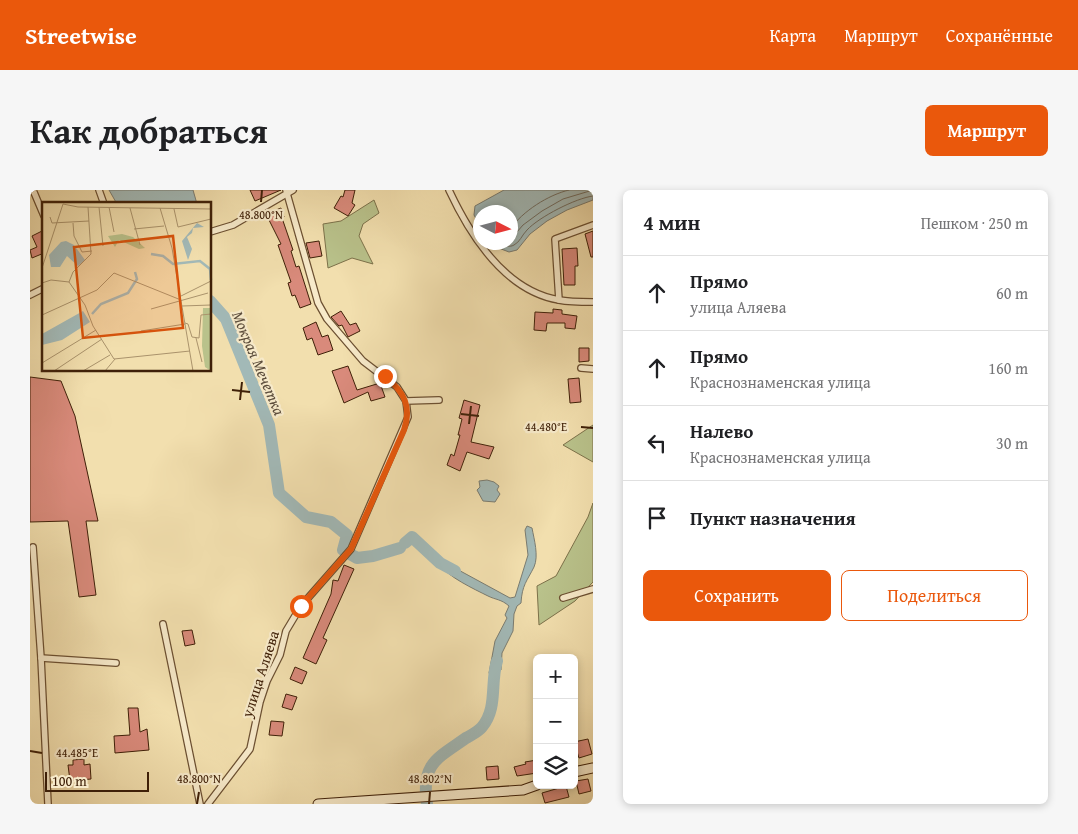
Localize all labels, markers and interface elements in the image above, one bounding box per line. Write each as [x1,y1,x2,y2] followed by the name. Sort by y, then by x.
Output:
[25,18,137,53] text: Streetwise
[770,22,816,49] text: Карта
[844,22,918,49] text: Маршрут
[946,22,1053,49] text: Сохранённые
[30,105,268,156] text: Как добраться
[925,105,1048,156] button: Маршрут
[42,202,211,371] inset map
[473,205,518,250] north arrow
[239,206,283,223] text: 48.800°N
[643,207,700,238] text: 4 мин
[921,211,1028,235] text: Пешком · 250 m
[690,267,748,295] text: Прямо
[643,279,671,307] icon: ahead
[996,281,1028,305] text: 60 m
[690,295,786,319] text: улица Аляева
[226,307,292,420] water label: Мокрая Мечетка
[690,342,748,370] text: Прямо
[643,354,671,382] icon: ahead
[988,356,1028,380] text: 160 m
[374,365,397,388] route end
[690,370,871,394] text: Краснознаменская улица
[690,417,753,445] text: Налево
[525,418,567,435] text: 44.480°E
[643,429,671,457] icon: left
[996,431,1028,455] text: 30 m
[690,445,871,469] text: Краснознаменская улица
[643,504,671,532] icon: arrive
[690,504,856,532] text: Пункт назначения
[643,570,831,621] button: Сохранить
[841,570,1028,621] button: Поделиться
[290,595,313,618] route start
[236,627,284,721] street label: улица Аляева
[533,654,578,789] map controls
[533,654,578,699] button: +
[533,699,578,744] button: −
[56,744,98,761] text: 44.485°E
[533,744,578,789] button: layers
[45,769,149,792] scale bar
[177,770,221,787] text: 48.800°N
[408,770,452,787] text: 48.802°N
[52,771,87,791] text: 100 m

